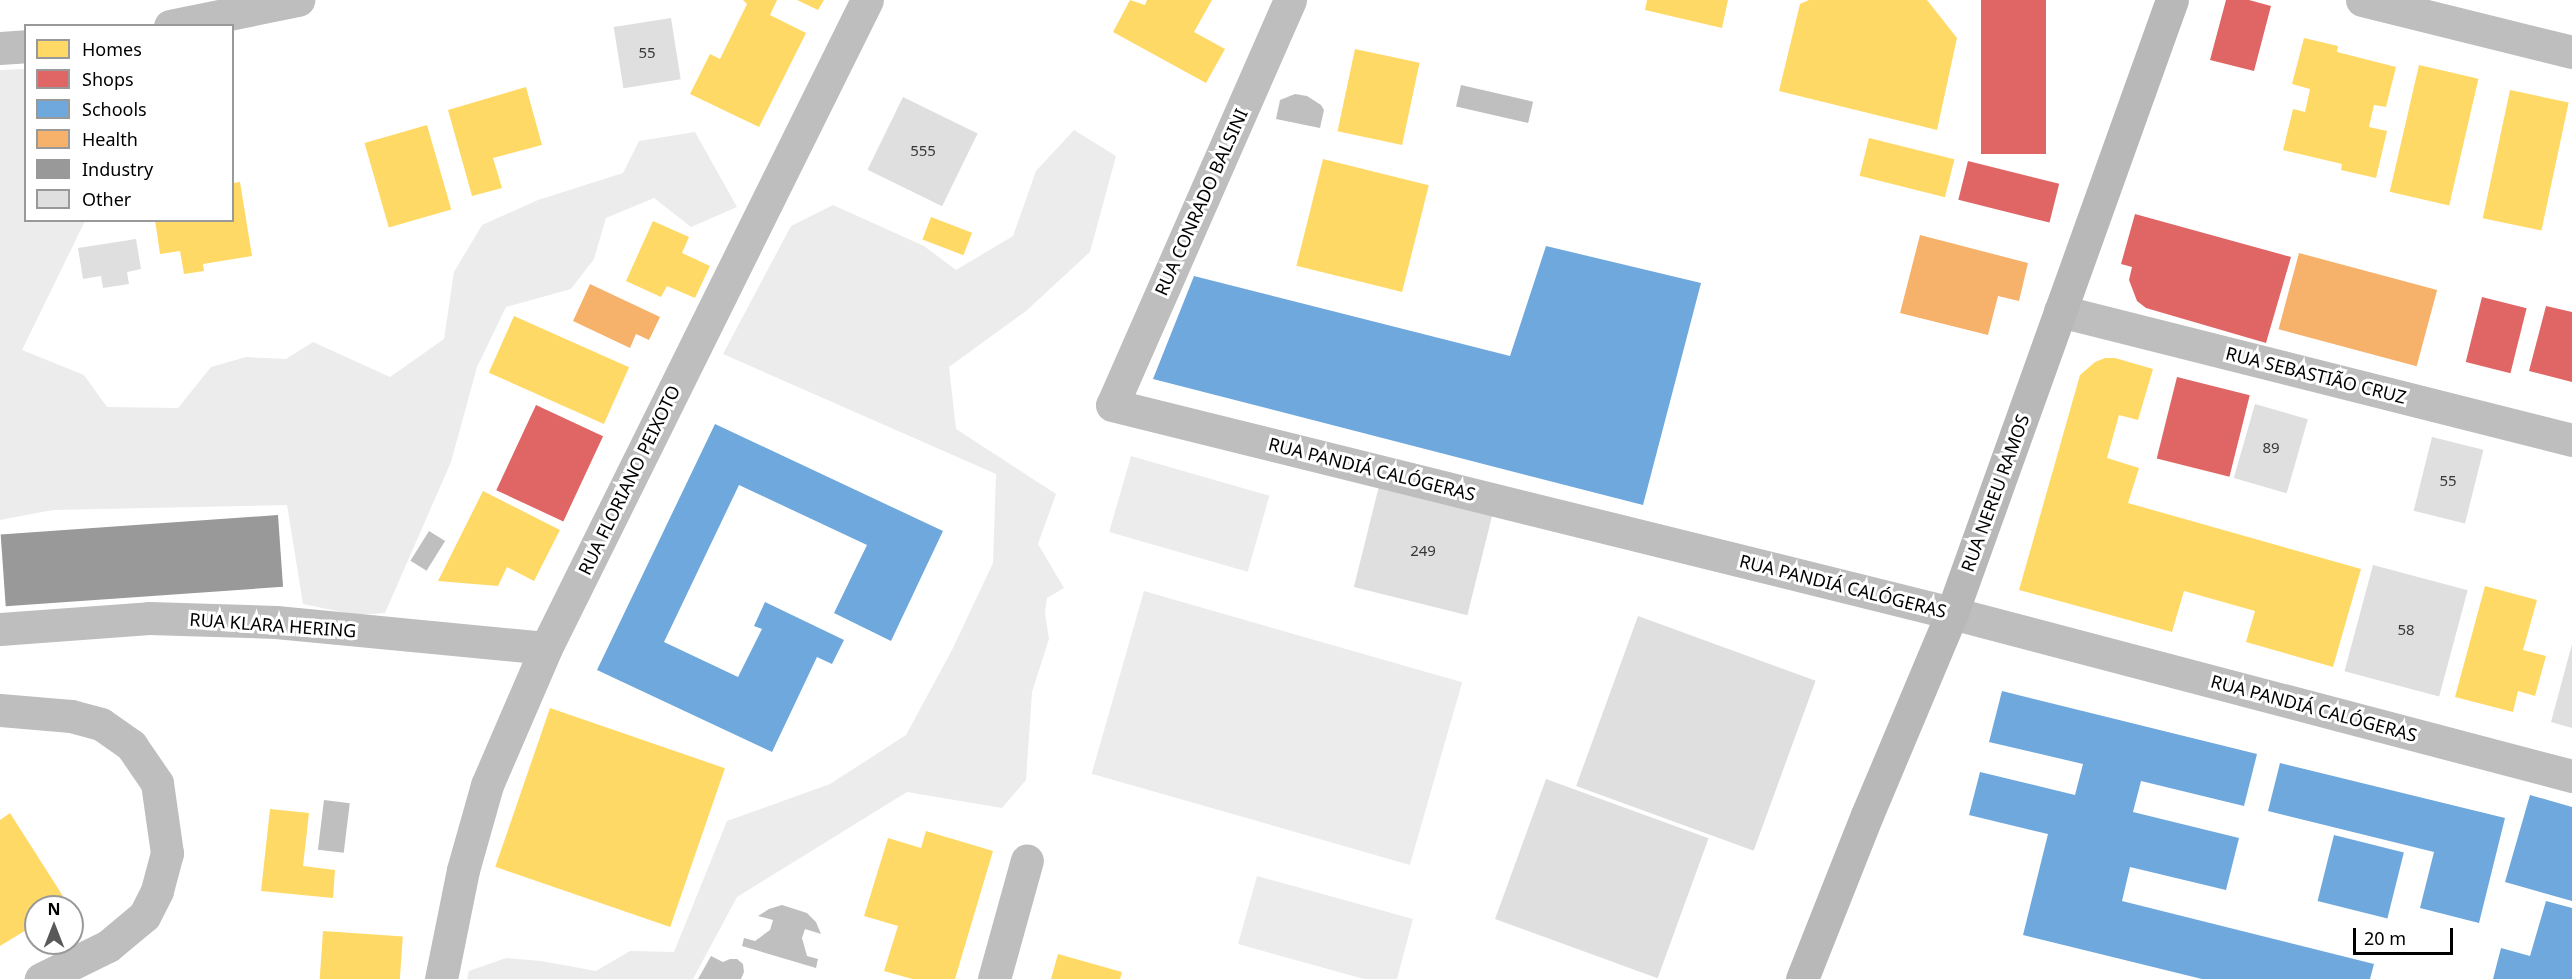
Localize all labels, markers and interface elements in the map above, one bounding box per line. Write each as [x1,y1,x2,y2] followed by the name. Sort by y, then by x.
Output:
[24,24,234,222] legend
[82,37,142,61] text: Homes
[638,44,656,62] house number: 55
[82,67,134,91] text: Shops
[82,97,147,121] text: Schools
[1150,105,1252,299] street label: RUA CONRADO BALSINI
[82,127,138,151] text: Health
[910,142,936,160] house number: 555
[82,157,153,181] text: Industry
[82,187,131,211] text: Other
[2223,342,2409,408] street label: RUA SEBASTIÃO CRUZ
[574,382,684,578] street label: RUA FLORIANO PEIXOTO
[1956,411,2034,575] street label: RUA NEREU RAMOS
[1266,433,1478,505] street label: RUA PANDIÁ CALÓGERAS
[2262,439,2280,457] house number: 89
[2439,472,2457,490] house number: 55
[1410,542,1436,560] house number: 249
[1737,550,1949,622] street label: RUA PANDIÁ CALÓGERAS
[189,608,357,642] street label: RUA KLARA HERING
[2397,621,2415,639] house number: 58
[2209,670,2419,746] street label: RUA PANDIÁ CALÓGERAS
[24,895,84,955] north arrow
[47,898,61,920] text: N
[2356,916,2456,954] scale bar
[2364,926,2406,950] text: 20 m

